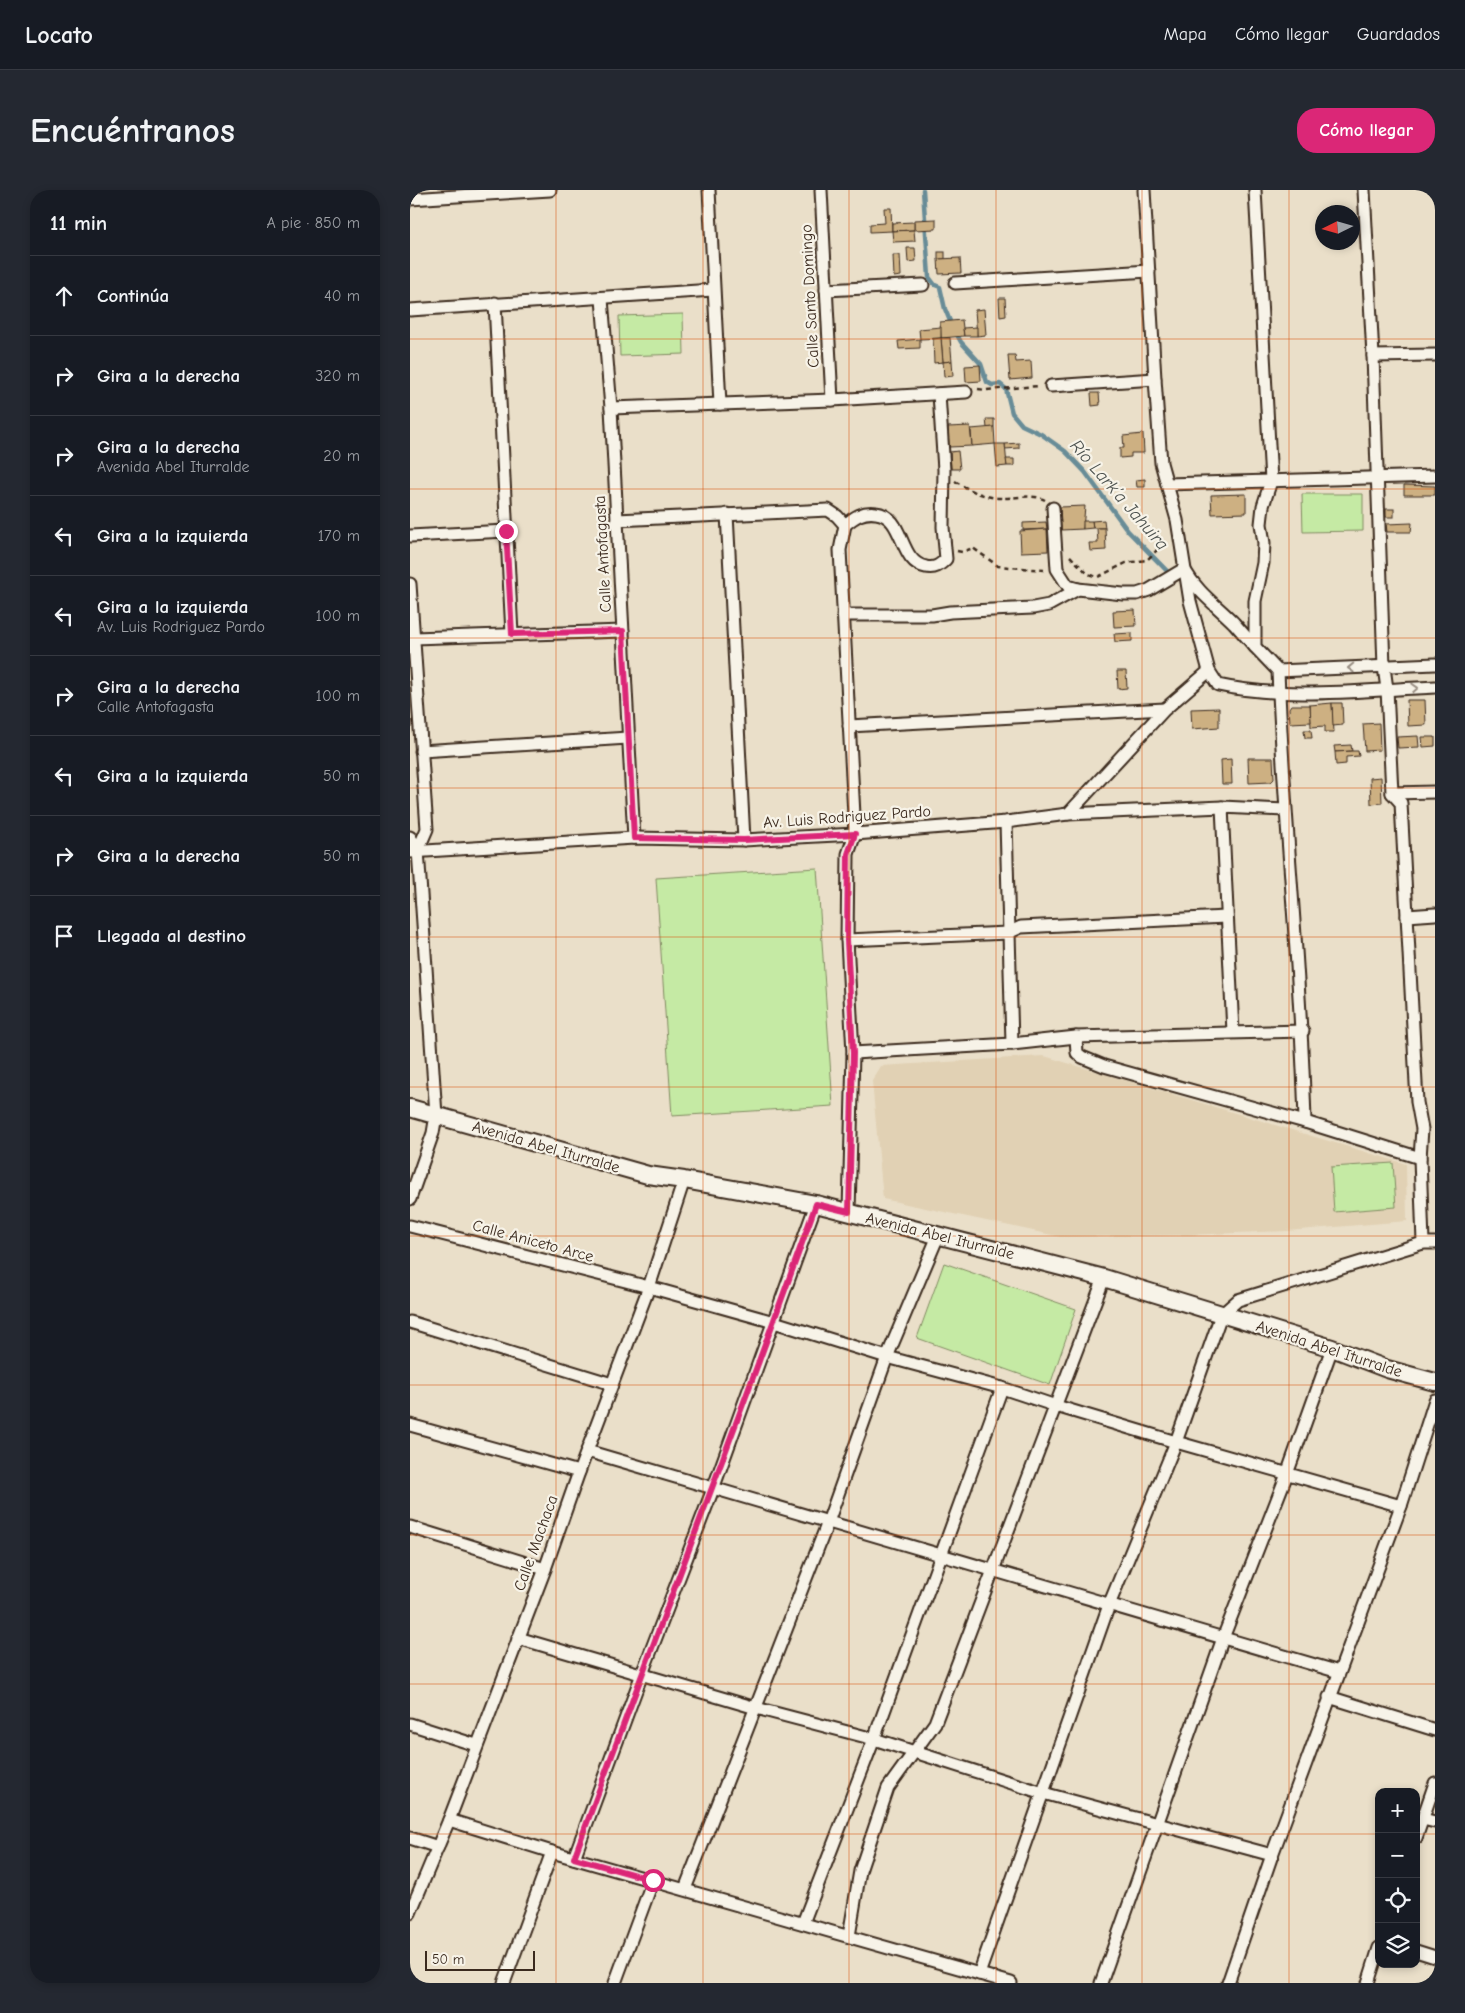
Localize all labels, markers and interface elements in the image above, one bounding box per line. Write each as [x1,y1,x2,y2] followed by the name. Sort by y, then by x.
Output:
[25,21,93,49] text: Locato
[1164,24,1207,45] text: Mapa
[1235,24,1329,45] text: Cómo llegar
[1357,24,1440,45] text: Guardados
[1297,108,1435,153] button: Cómo llegar
[30,110,235,151] text: Encuéntranos
[1315,205,1360,250] north arrow
[50,211,107,235] text: 11 min
[266,214,360,232] text: A pie · 850 m
[797,224,823,368] street label: Calle Santo Domingo
[50,282,78,310] icon: ahead
[97,285,169,307] text: Continúa
[324,287,360,305] text: 40 m
[50,362,78,390] icon: right
[97,365,240,387] text: Gira a la derecha
[315,367,360,385] text: 320 m
[97,436,240,458] text: Gira a la derecha
[1065,436,1173,554] water label: Río Lark’a Jahuira
[50,442,78,470] icon: right
[323,447,360,465] text: 20 m
[97,458,250,476] text: Avenida Abel Iturralde
[591,495,615,613] street label: Calle Antofagasta
[495,520,518,543] route end
[50,522,78,550] icon: left
[97,525,248,547] text: Gira a la izquierda
[318,527,360,545] text: 170 m
[97,596,248,618] text: Gira a la izquierda
[50,602,78,630] icon: left
[316,607,360,625] text: 100 m
[97,618,265,636] text: Av. Luis Rodriguez Pardo
[1347,663,1355,674] one-way arrow
[97,676,240,698] text: Gira a la derecha
[50,682,78,710] icon: right
[1412,683,1419,693] one-way arrow
[316,687,360,705] text: 100 m
[97,698,214,716] text: Calle Antofagasta
[50,762,78,790] icon: left
[97,765,248,787] text: Gira a la izquierda
[323,767,360,785] text: 50 m
[763,802,931,832] street label: Av. Luis Rodriguez Pardo
[50,842,78,870] icon: right
[97,845,240,867] text: Gira a la derecha
[323,847,360,865] text: 50 m
[50,922,78,950] icon: arrive
[97,925,246,947] text: Llegada al destino
[470,1117,622,1177] street label: Avenida Abel Iturralde
[864,1209,1016,1263] street label: Avenida Abel Iturralde
[470,1216,596,1266] street label: Calle Aniceto Arce
[1254,1317,1404,1381] street label: Avenida Abel Iturralde
[510,1493,562,1593] street label: Calle Machaca
[1375,1788,1420,1968] map controls
[1375,1788,1420,1833] button: +
[1375,1833,1420,1878] button: −
[642,1869,665,1892] route start
[1375,1878,1420,1923] button: locate
[1375,1923,1420,1968] button: layers
[425,1948,535,1971] scale bar
[432,1951,464,1968] text: 50 m

